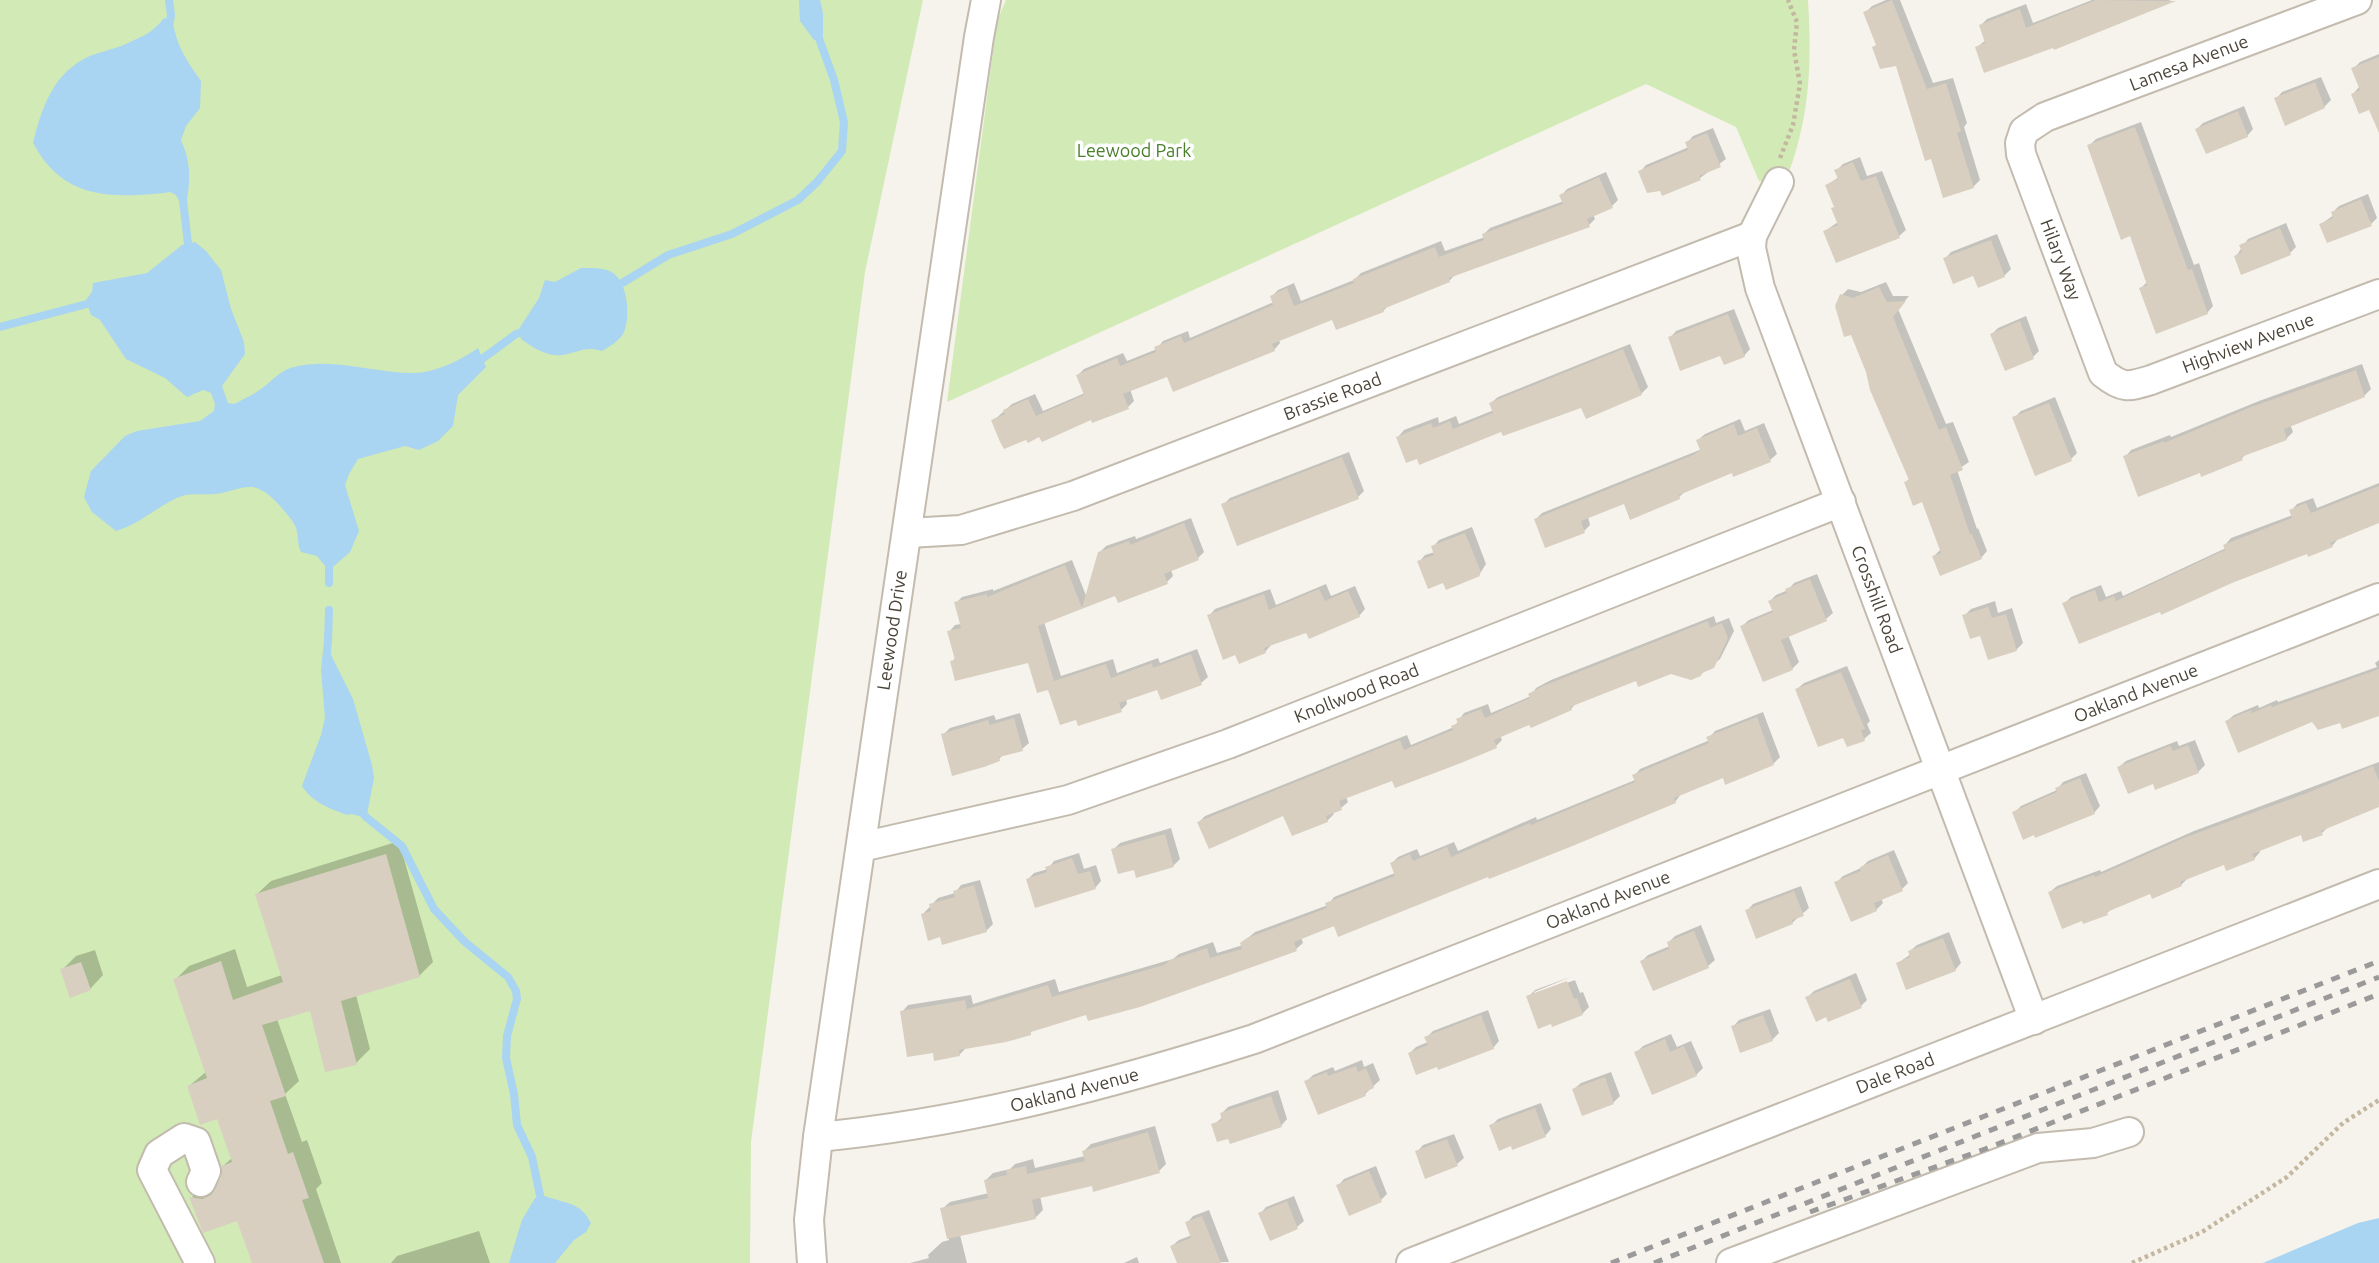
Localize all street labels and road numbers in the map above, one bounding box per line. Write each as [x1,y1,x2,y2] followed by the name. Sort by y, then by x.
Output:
[2126,30,2251,94] street label: Lamesa Avenue
[2037,216,2086,303] street label: Hilary Way
[2179,308,2317,376] street label: Highview Avenue
[1280,368,1384,423] street label: Brassie Road
[1848,542,1907,656] street label: Crosshill Road
[873,568,910,691] street label: Leewood Drive
[1291,659,1421,726] street label: Knollwood Road
[2070,659,2201,726] street label: Oakland Avenue
[1543,866,1673,933] street label: Oakland Avenue
[1853,1048,1937,1097] street label: Dale Road
[1008,1063,1141,1115] street label: Oakland Avenue

